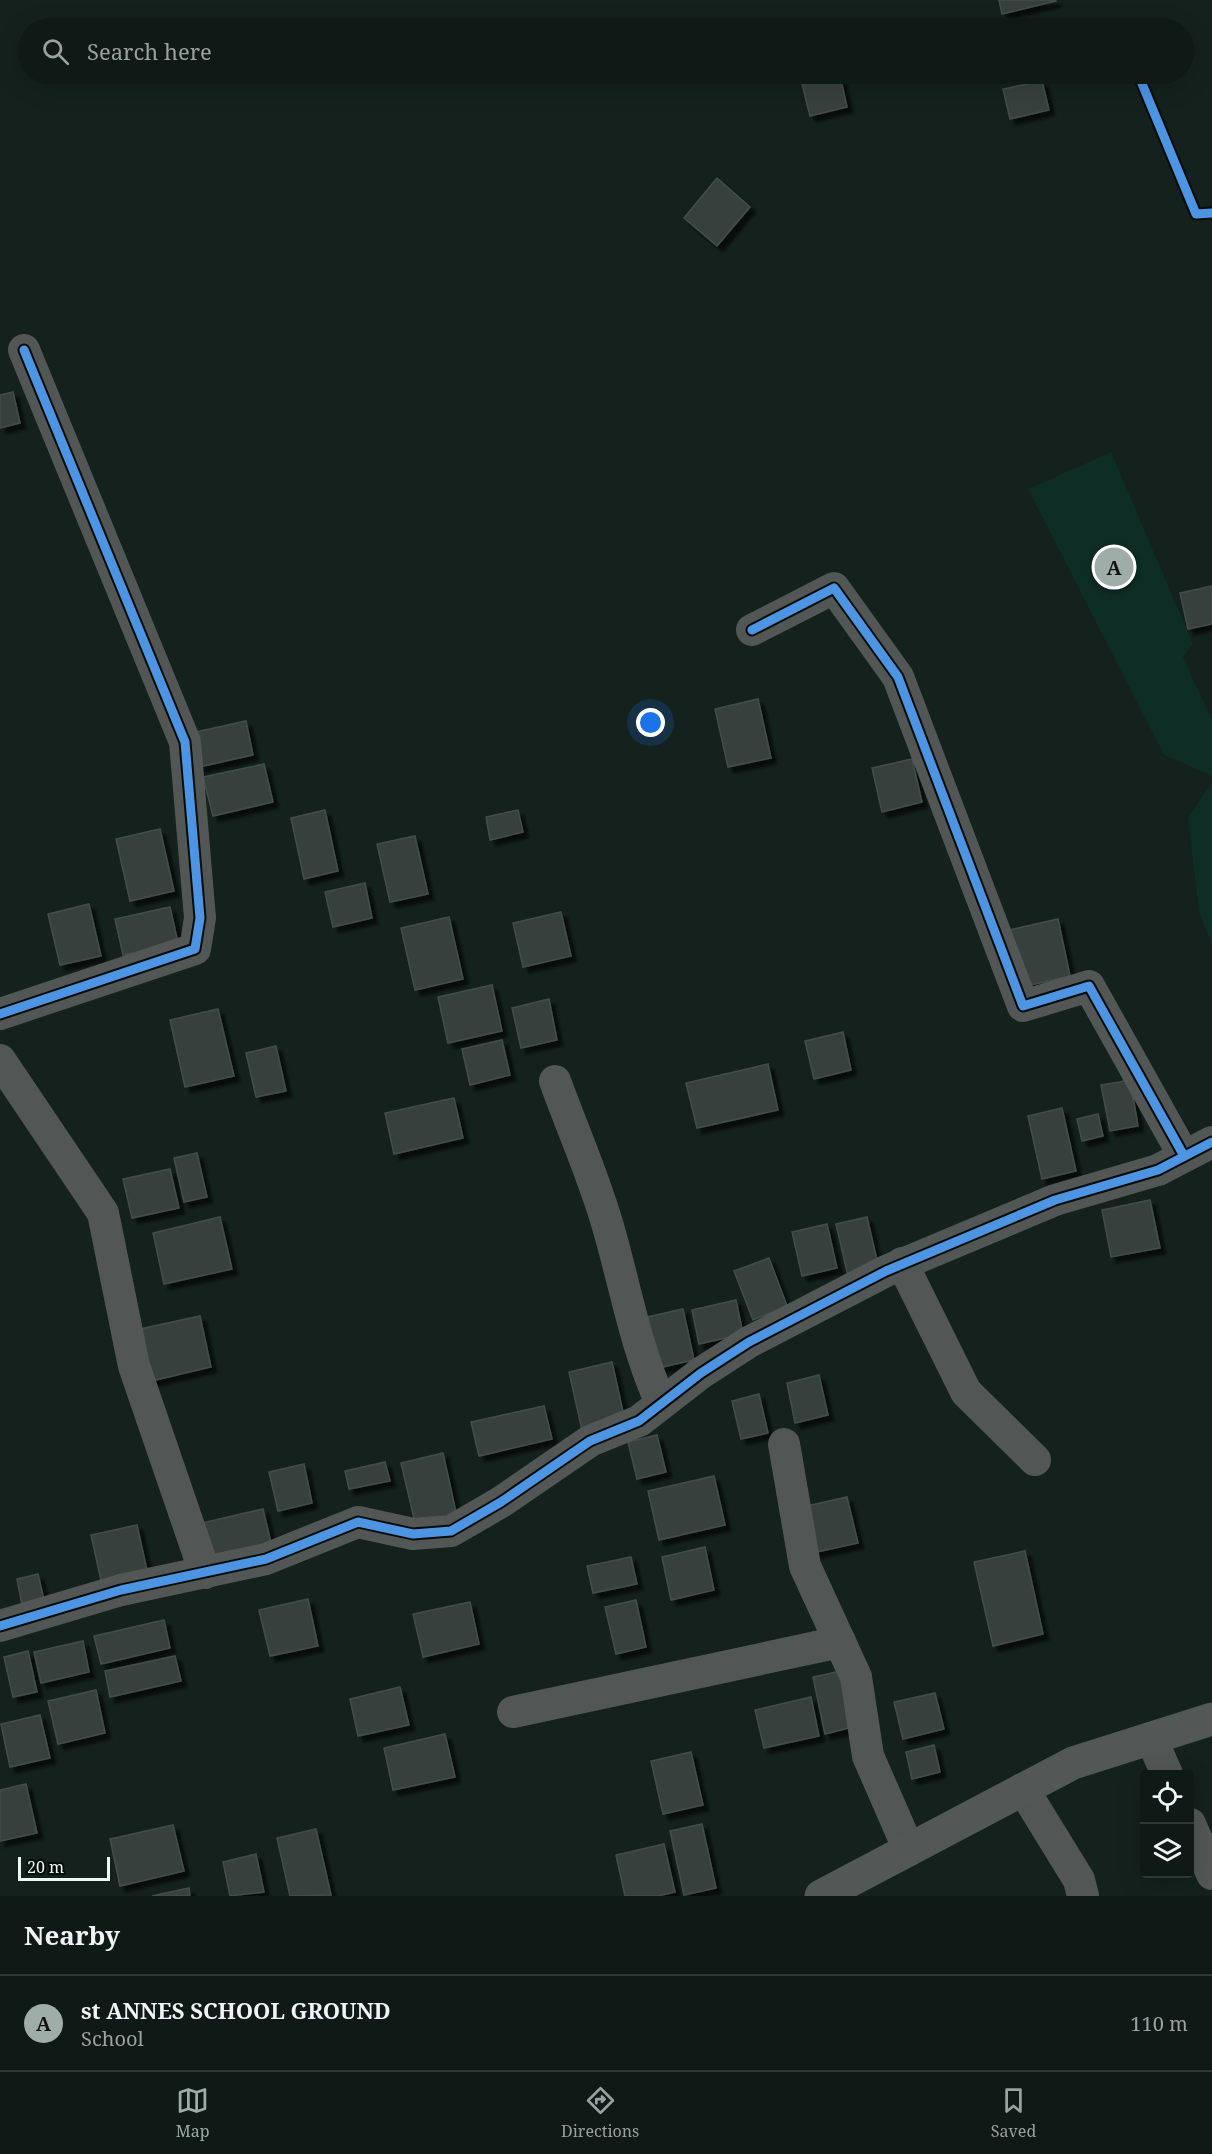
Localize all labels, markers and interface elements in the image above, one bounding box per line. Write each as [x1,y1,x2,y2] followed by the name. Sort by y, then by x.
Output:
[18,18,1194,84] search box
[39,35,72,68] icon: search
[87,36,212,66] text: Search here
[1094,544,1134,590] pin: A
[636,708,665,737] your location
[1140,1770,1194,1878] map controls
[1140,1770,1194,1824] button: locate
[1140,1824,1194,1878] button: layers
[18,1854,110,1882] scale bar
[27,1856,64,1878] text: 20 m
[24,1917,120,1953] text: Nearby
[81,1995,391,2025] text: st ANNES SCHOOL GROUND
[36,2010,51,2037] text: A
[1130,2010,1188,2037] text: 110 m
[81,2025,144,2052] text: School
[176,2084,210,2142] tab: Map
[561,2084,639,2142] tab: Directions
[991,2084,1036,2142] tab: Saved

